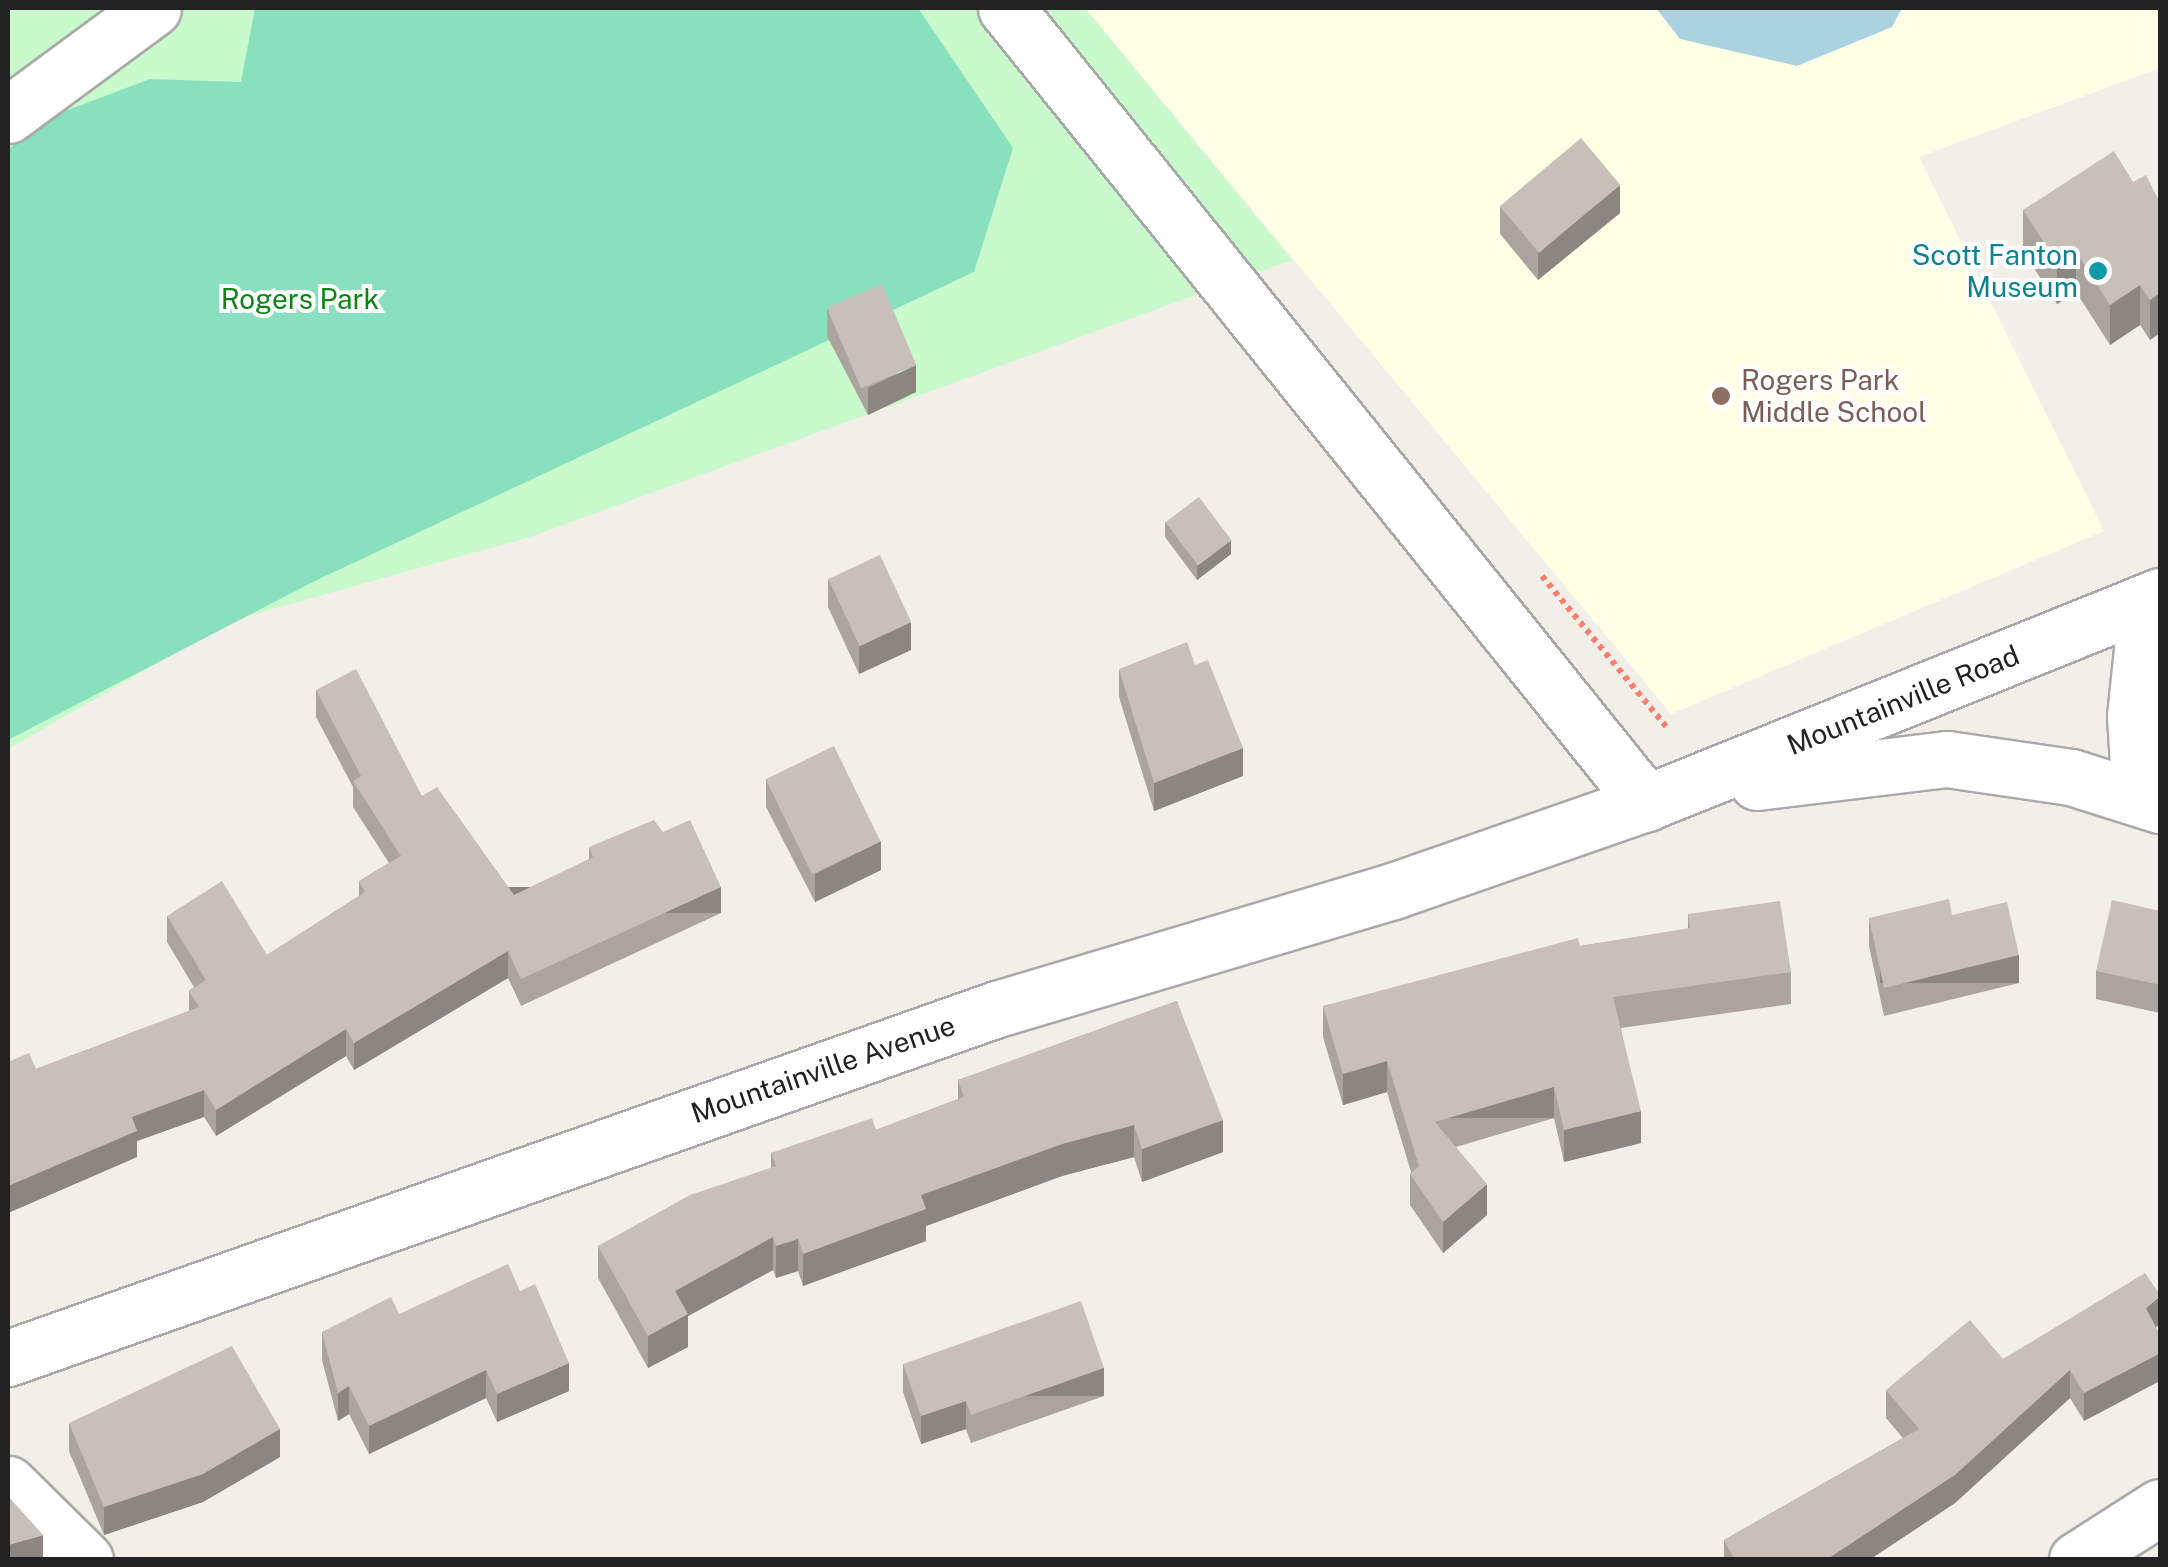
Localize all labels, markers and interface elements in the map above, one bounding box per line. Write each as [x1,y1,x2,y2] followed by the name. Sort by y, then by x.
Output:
[1912,238,2078,304] place label: Scott Fanton Museum
[2087,260,2109,282] marker: Scott Fanton Museum
[221,282,379,316] park label: Rogers Park
[1741,363,1927,429] place label: Rogers Park Middle School
[1710,385,1732,407] marker: Rogers Park Middle School
[1782,638,2024,762] street label: Mountainville Road
[686,1008,960,1130] street label: Mountainville Avenue

